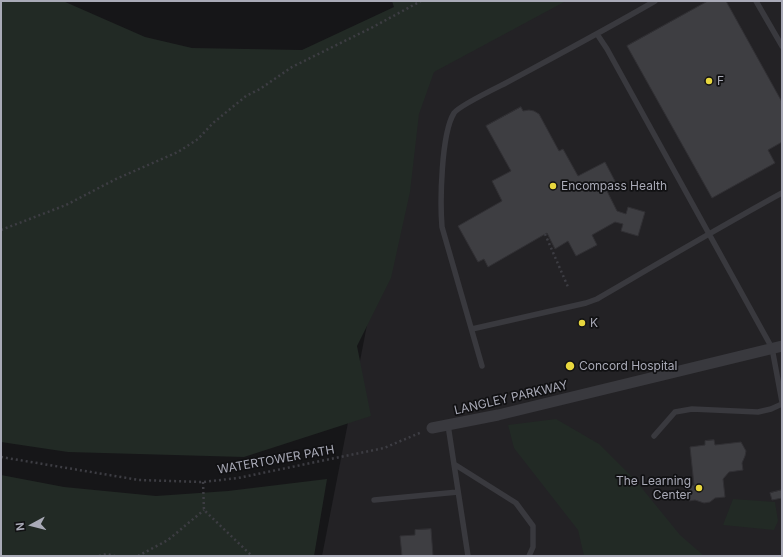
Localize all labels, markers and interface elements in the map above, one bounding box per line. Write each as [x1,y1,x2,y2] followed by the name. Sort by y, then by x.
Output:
[717,74,724,88] place label: F
[704,76,714,86] marker: F
[561,179,667,193] place label: Encompass Health
[548,181,558,191] marker: Encompass Health
[590,316,598,330] place label: K
[577,318,587,328] marker: K
[579,359,677,373] place label: Concord Hospital
[564,360,576,372] marker: Concord Hospital
[453,378,569,418] street label: LANGLEY PARKWAY
[216,443,336,477] street label: WATERTOWER PATH
[616,474,691,502] place label: The Learning Center
[694,483,704,493] marker: The Learning Center
[12,505,52,545] north arrow
[13,521,28,531] text: N

